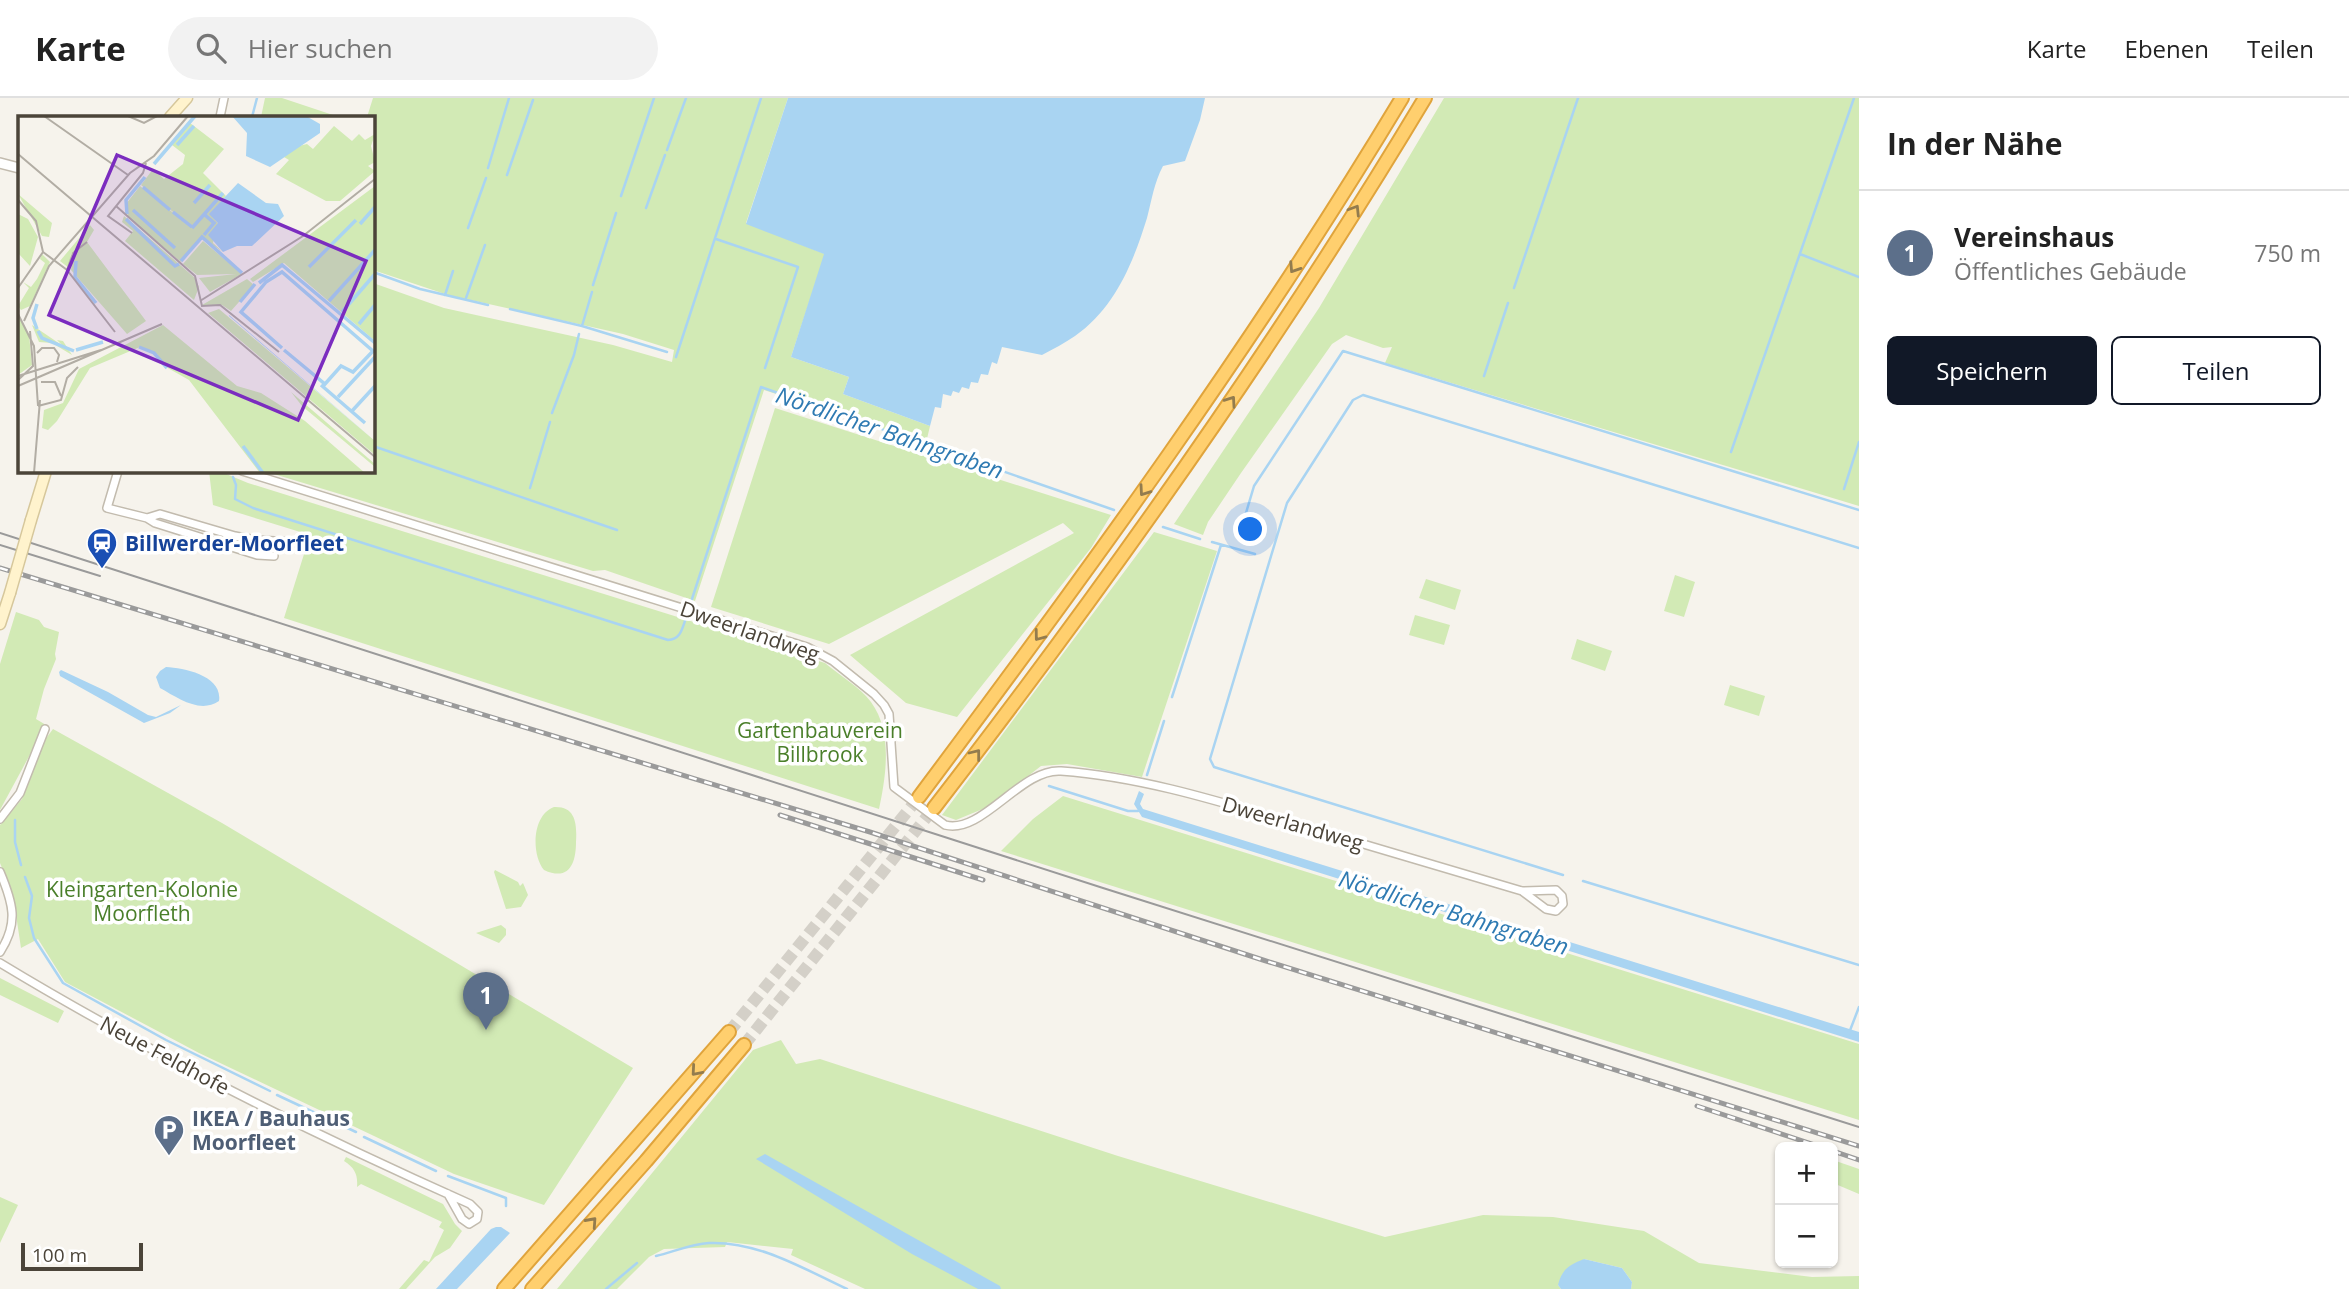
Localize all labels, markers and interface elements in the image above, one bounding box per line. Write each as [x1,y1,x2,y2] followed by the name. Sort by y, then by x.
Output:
[168,17,658,80] search box
[35,26,126,71] text: Karte
[192,29,230,67] icon: search
[248,30,393,66] text: Hier suchen
[2027,32,2087,65] text: Karte
[2125,32,2209,65] text: Ebenen
[2247,32,2314,65] text: Teilen
[18,116,374,472] inset map
[1887,123,2063,164] text: In der Nähe
[1346,205,1359,218] one-way arrow
[1954,219,2114,255] text: Vereinshaus
[1903,237,1917,269] text: 1
[2254,237,2321,269] text: 750 m
[1954,255,2187,287] text: Öffentliches Gebäude
[1289,261,1302,274] one-way arrow
[1887,336,2097,405] button: Speichern
[2111,336,2321,405] button: Teilen
[772,378,1008,486] water label: Nördlicher Bahngraben
[1223,396,1235,409] one-way arrow
[1140,483,1152,496] one-way arrow
[1233,512,1267,546] your location
[85,526,119,570] station icon: Billwerder-Moorfleet
[125,529,344,557] place label: Billwerder-Moorfleet
[676,594,824,668] street label: Dweerlandweg
[1035,628,1048,641] one-way arrow
[737,716,903,768] park label: Gartenbauverein Billbrook
[967,750,980,762] one-way arrow
[1219,789,1367,857] street label: Dweerlandweg
[1335,862,1573,962] water label: Nördlicher Bahngraben
[46,875,238,927] park label: Kleingarten-Kolonie Moorfleth
[463,972,509,1030] pin: 1
[95,1009,235,1101] street label: Neue Feldhofe
[692,1062,704,1075] one-way arrow
[192,1104,350,1156] place label: IKEA / Bauhaus Moorfleet
[152,1113,186,1157] parking icon: IKEA / Bauhaus Moorfleet
[1775,1142,1838,1268] map controls
[1775,1142,1838,1205] button: +
[1775,1205,1838,1268] button: −
[584,1217,596,1230] one-way arrow
[21,1240,144,1272] scale bar
[32,1242,87,1268] text: 100 m

